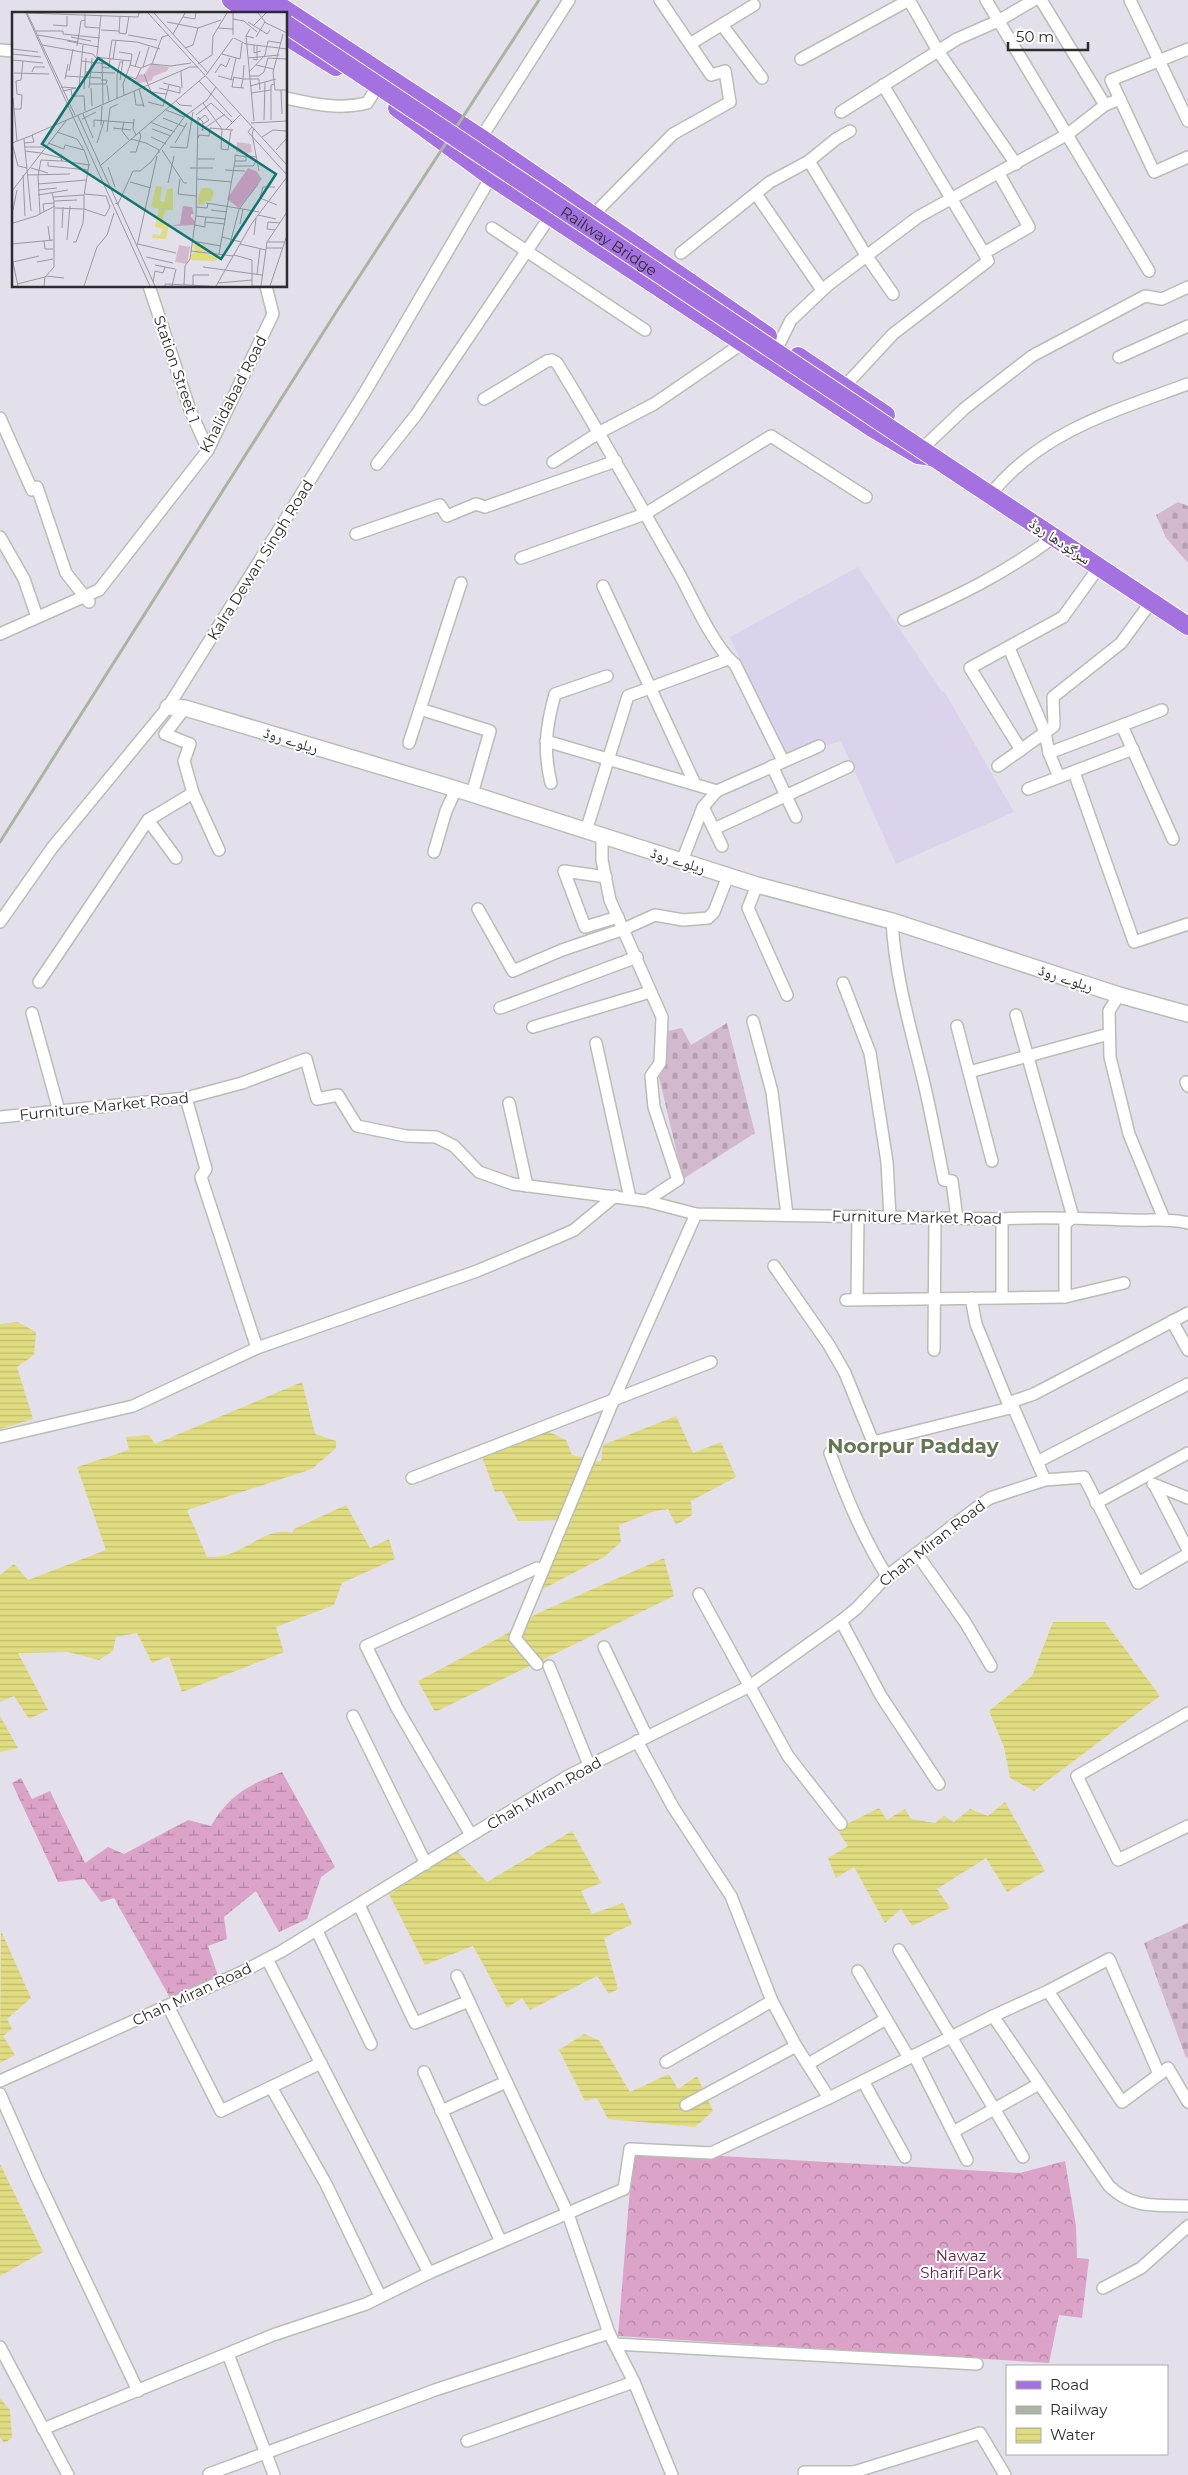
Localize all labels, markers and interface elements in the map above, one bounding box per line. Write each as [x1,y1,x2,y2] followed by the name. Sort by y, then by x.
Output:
[12,12,288,288] inset map
[1008,20,1088,52] scale bar
[1016,27,1054,46] text: 50 m
[557,201,661,279] street label: Railway Bridge
[150,313,204,425] street label: Station Street 1
[195,332,271,456] street label: Khalidabad Road
[203,476,317,644] street label: Kalra Dewan Singh Road
[1026,514,1094,568] street label: سرگودھا روڈ
[261,723,321,757] street label: ریلوے روڈ
[648,843,708,877] street label: ریلوے روڈ
[1036,960,1096,996] street label: ریلوے روڈ
[18,1088,190,1124] street label: Furniture Market Road
[832,1206,1002,1228] street label: Furniture Market Road
[827,1434,1000,1458] district label: Noorpur Padday
[875,1496,989,1590] street label: Chah Miran Road
[483,1752,605,1834] street label: Chah Miran Road
[129,1958,255,2030] street label: Chah Miran Road
[920,2246,1002,2282] park label: Nawaz Sharif Park
[1006,2365,1168,2455] legend
[1050,2375,1089,2394] text: Road
[1050,2400,1108,2419] text: Railway
[1050,2425,1096,2444] text: Water

